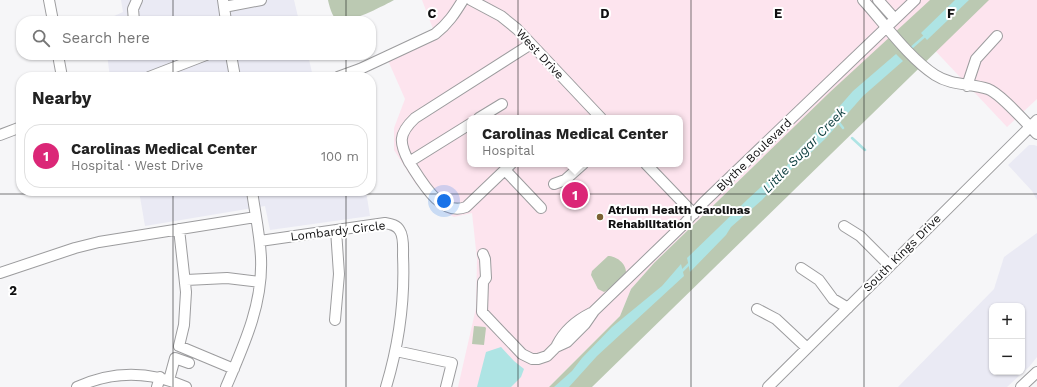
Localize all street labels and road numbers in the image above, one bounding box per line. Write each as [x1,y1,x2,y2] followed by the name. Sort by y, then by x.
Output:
[513,26,567,82] street label: West Drive
[714,116,794,194] street label: Blythe Boulevard
[860,211,944,295] street label: South Kings Drive
[290,218,386,244] street label: Lombardy Circle

